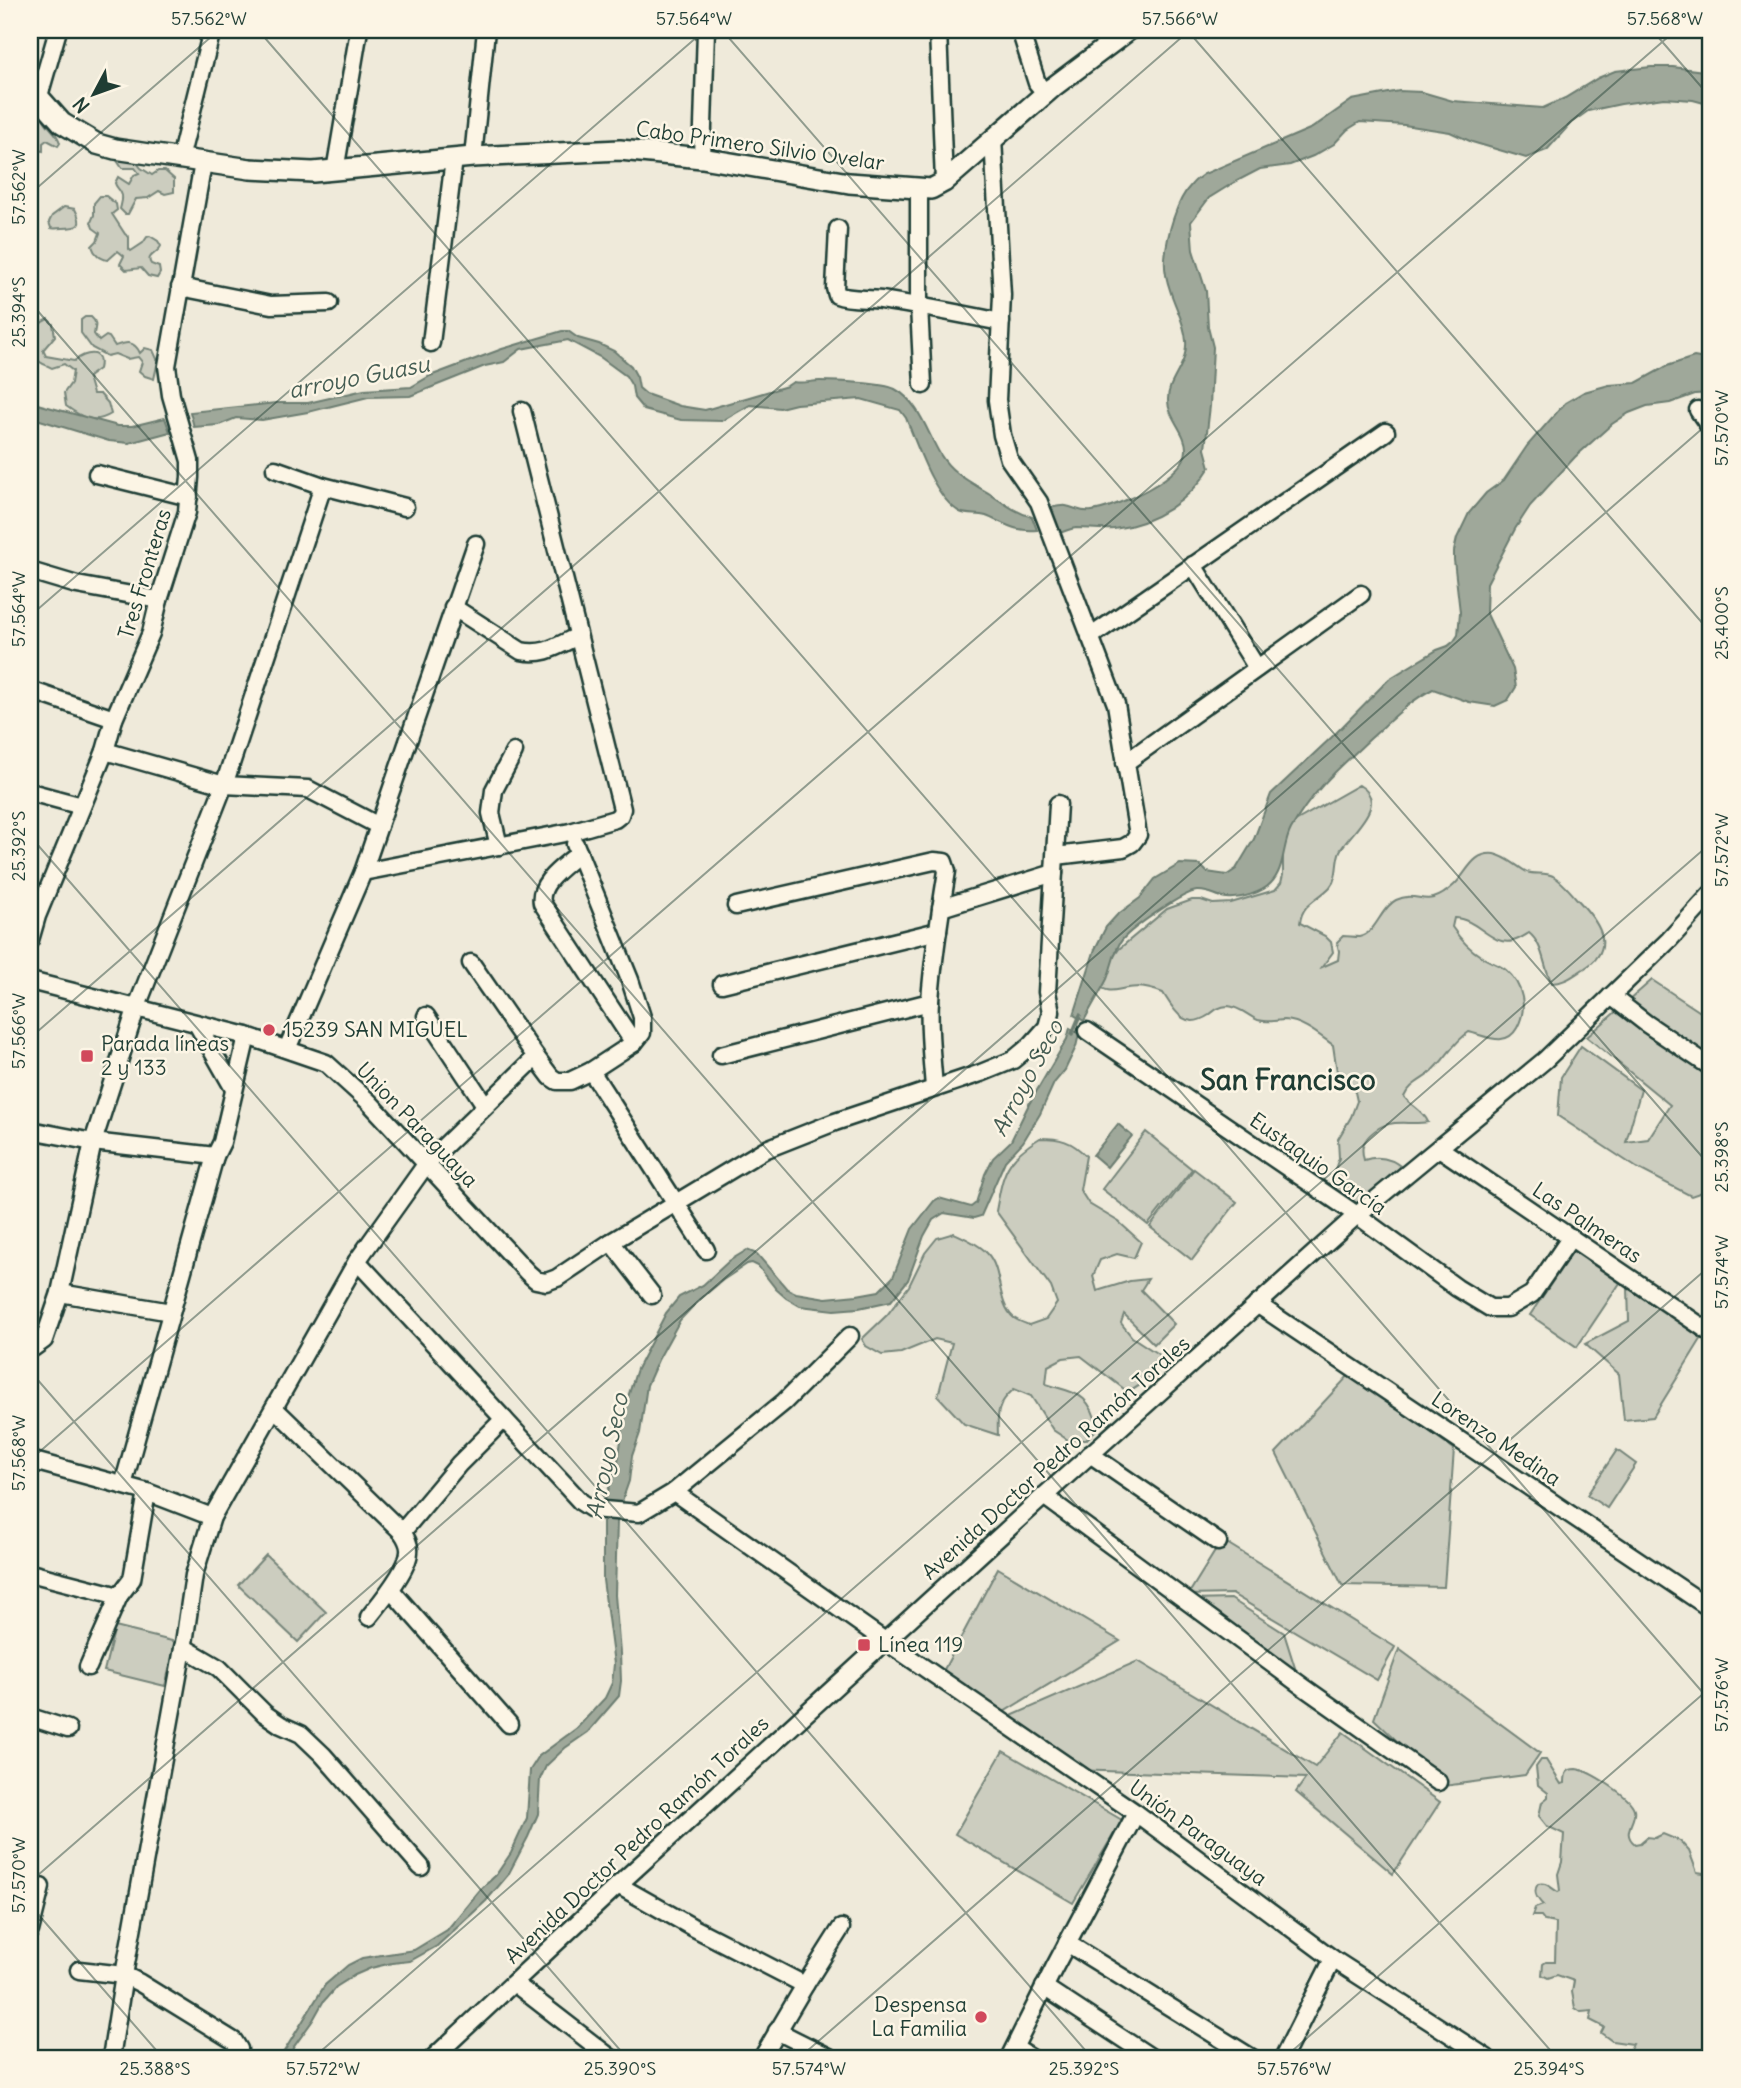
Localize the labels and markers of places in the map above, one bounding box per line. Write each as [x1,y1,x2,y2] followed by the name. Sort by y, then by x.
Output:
[283,1016,468,1043] place label: 15239 SAN MIGUEL
[261,1022,277,1038] marker: 15239 SAN MIGUEL
[101,1030,229,1081] place label: Parada líneas 2 y 133
[79,1048,95,1064] marker: Parada líneas 2 y 133
[878,1631,963,1658] place label: Línea 119
[856,1637,872,1653] marker: Línea 119
[871,1991,967,2042] place label: Despensa La Familia
[973,2009,989,2025] marker: Despensa La Familia

